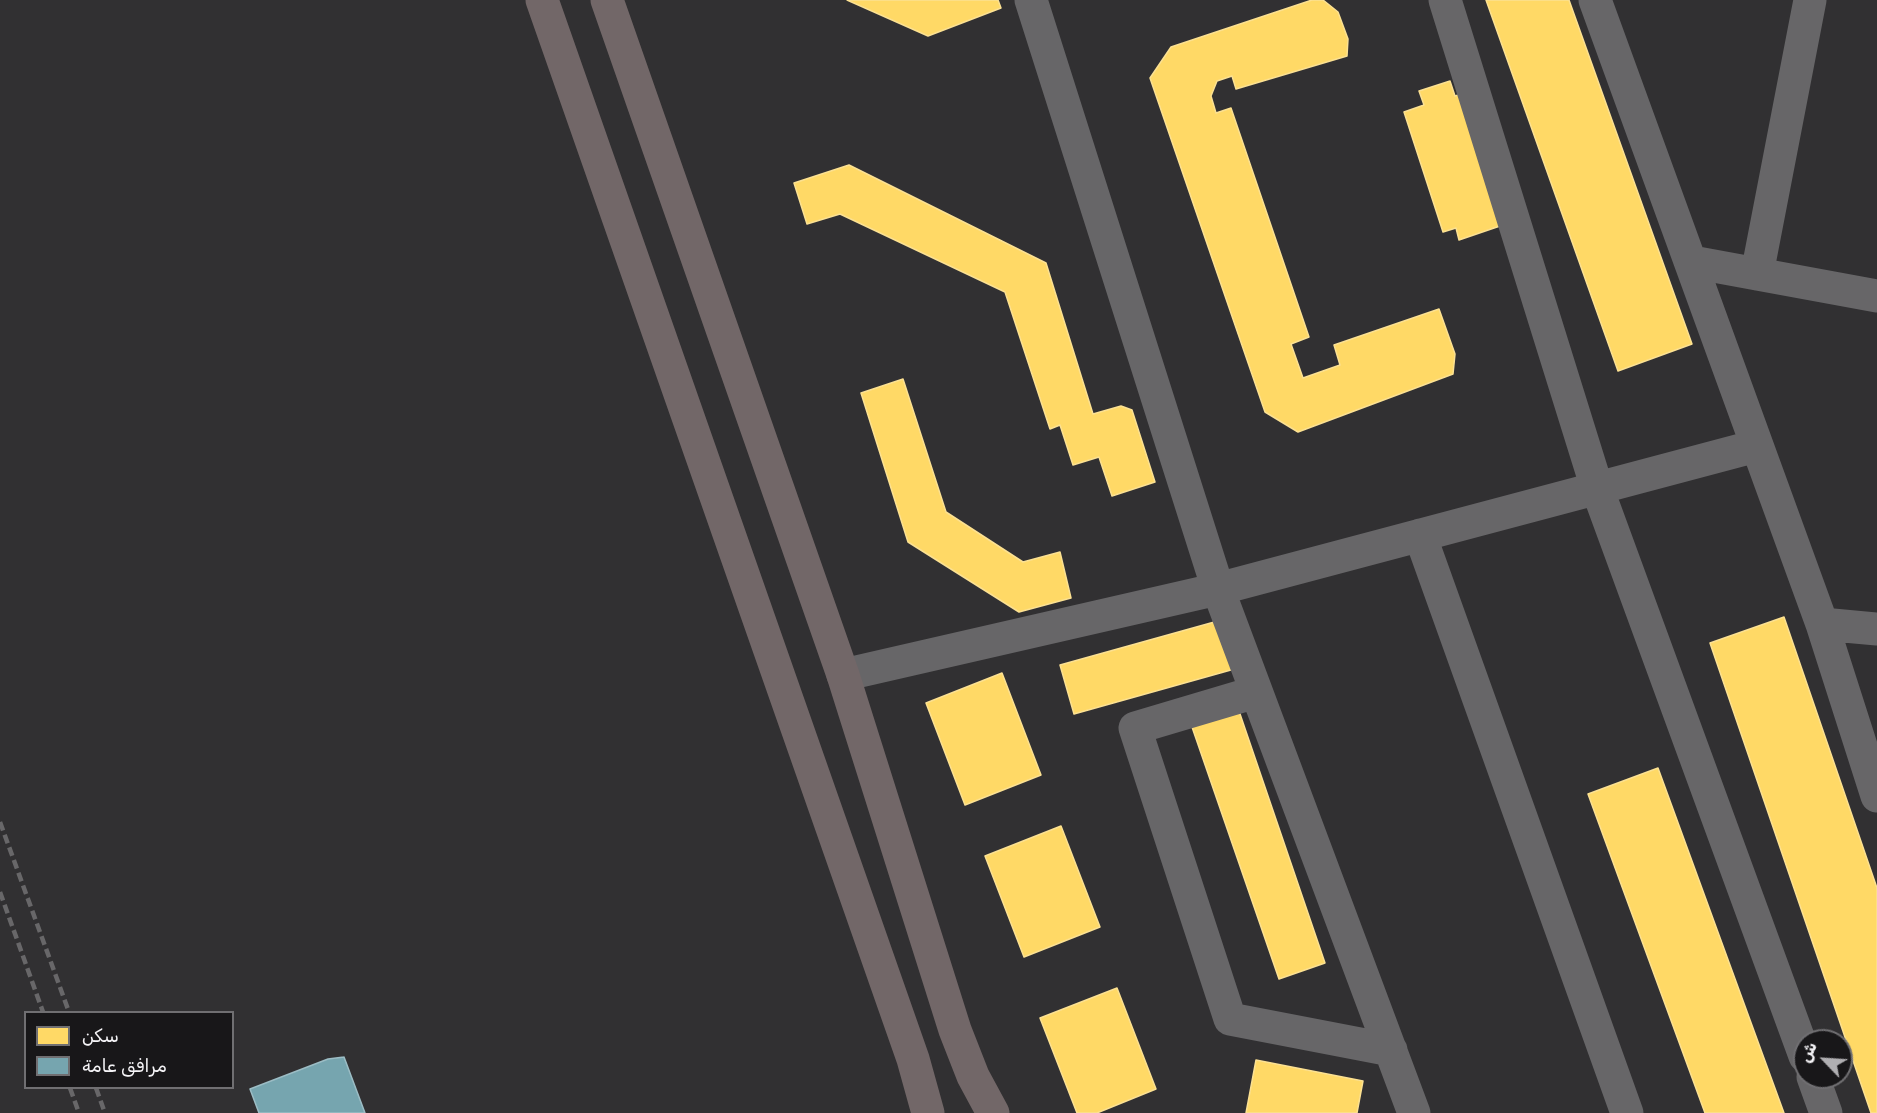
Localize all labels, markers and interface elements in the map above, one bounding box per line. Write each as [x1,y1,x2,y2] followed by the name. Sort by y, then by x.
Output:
[24,1011,234,1089] legend
[82,1025,119,1047] text: سكن
[1793,1029,1853,1089] north arrow
[1795,1039,1821,1065] text: ش
[82,1055,167,1077] text: مرافق عامة

